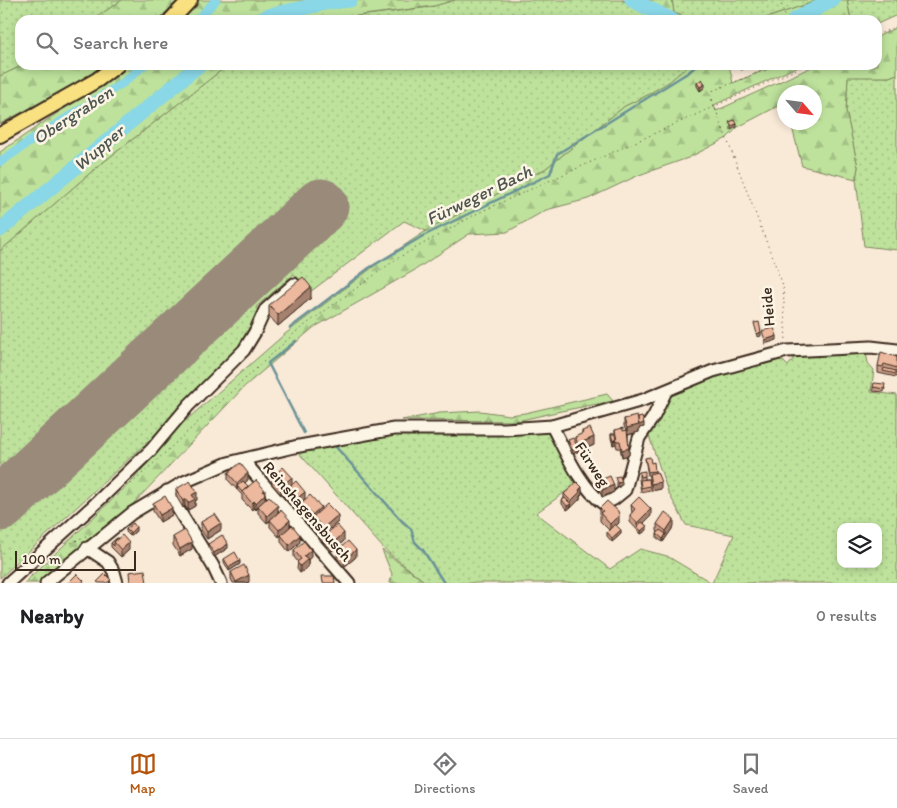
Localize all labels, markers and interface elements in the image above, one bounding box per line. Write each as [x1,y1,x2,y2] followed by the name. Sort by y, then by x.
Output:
[15,15,882,70] search box
[33,29,61,57] icon: search
[73,31,168,54] text: Search here
[29,80,118,149] water label: Obergraben
[777,85,822,130] north arrow
[69,119,130,176] water label: Wupper
[423,160,536,230] water label: Fürweger Bach
[756,286,779,327] street label: Heide
[571,438,615,491] street label: Fürweg
[259,457,356,565] street label: Reinshagensbusch
[837,523,882,568] map controls
[837,523,882,568] button: layers
[15,548,136,571] scale bar
[22,551,61,568] text: 100 m
[20,603,84,628] text: Nearby
[816,606,877,625] text: 0 results
[129,750,157,797] tab: Map
[414,750,475,797] tab: Directions
[733,750,768,797] tab: Saved

